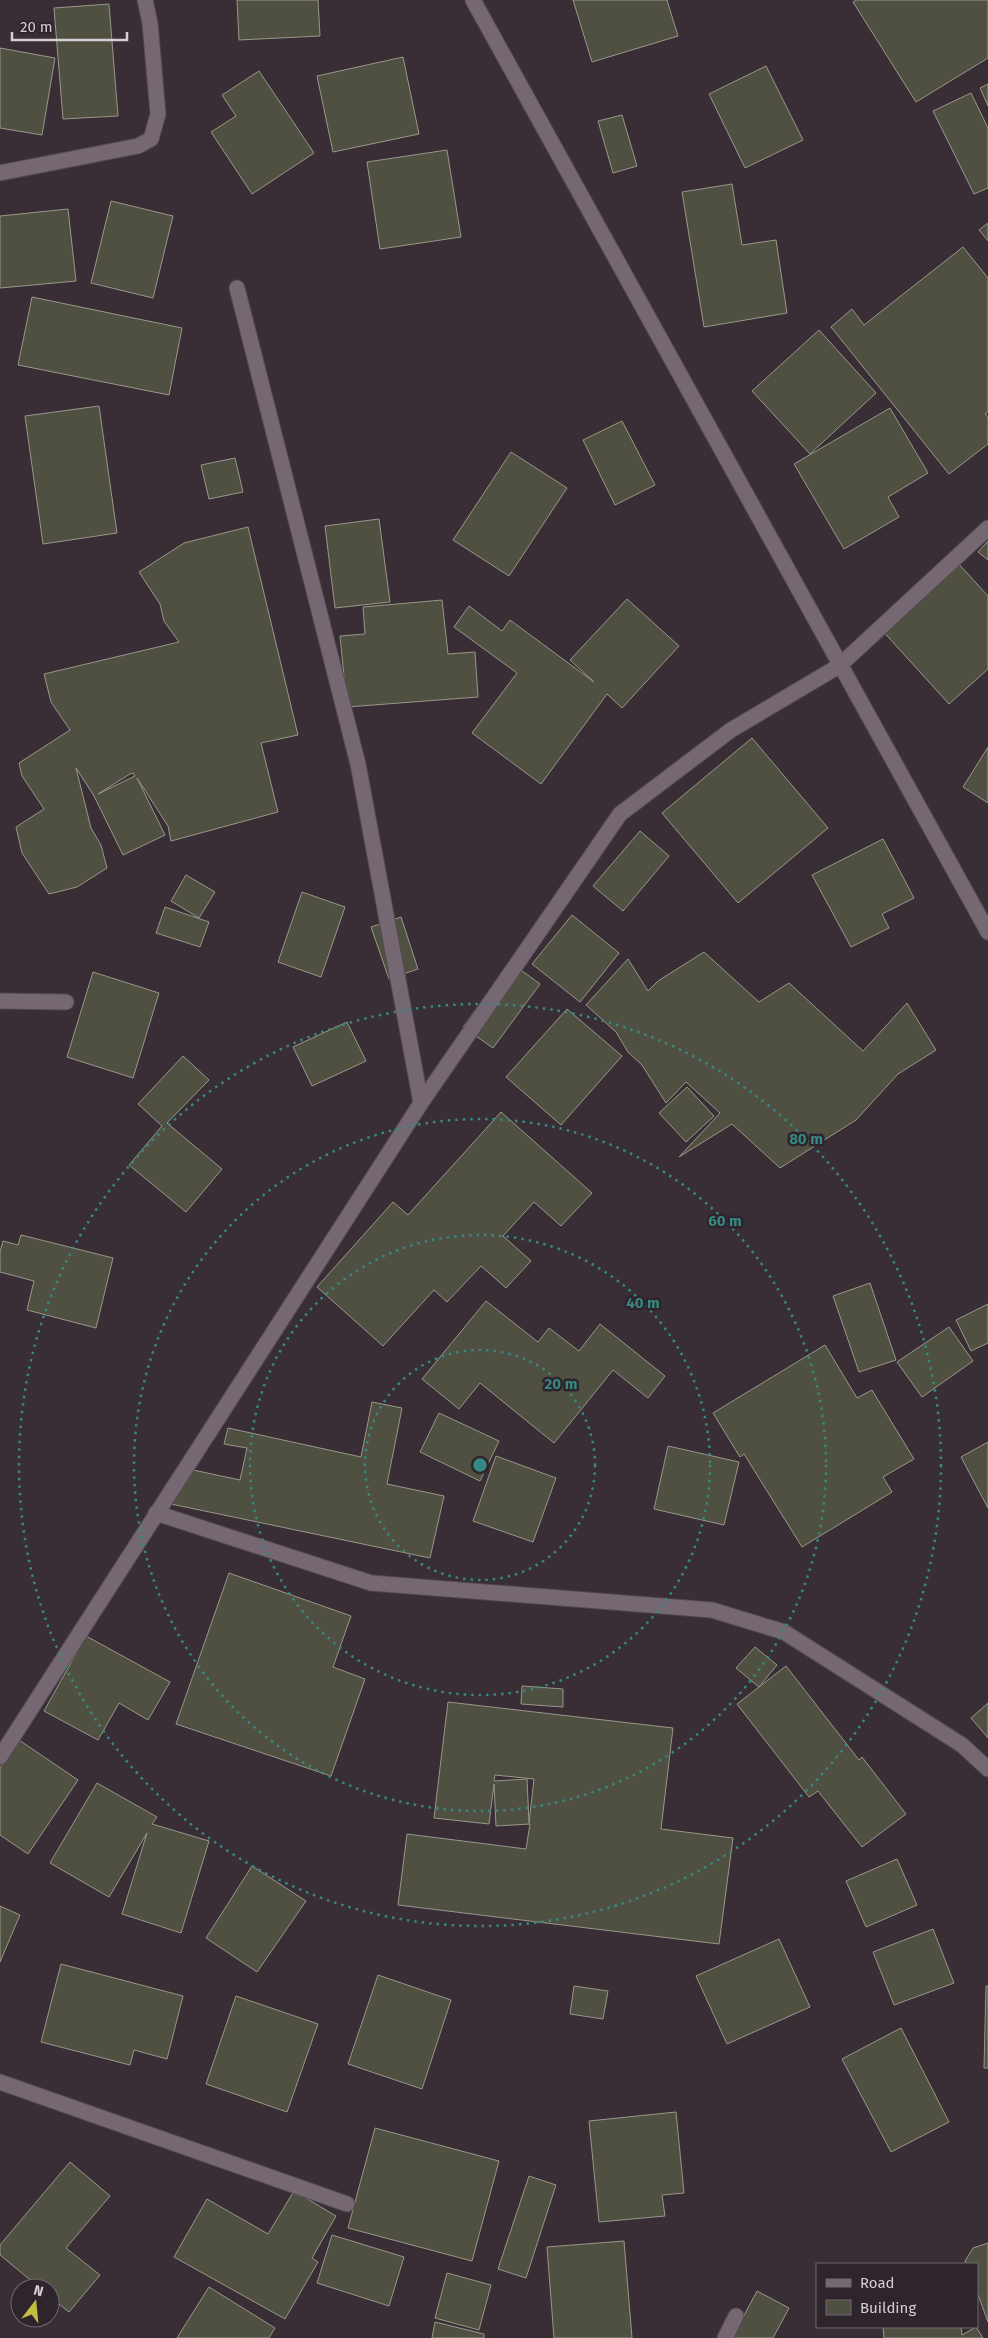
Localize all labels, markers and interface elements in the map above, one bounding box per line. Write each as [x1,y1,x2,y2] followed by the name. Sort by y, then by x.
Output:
[12,10,128,42] scale bar
[20,18,53,36] text: 20 m
[789,1130,823,1148] text: 80 m
[708,1212,742,1230] text: 60 m
[626,1294,660,1312] text: 40 m
[545,1375,577,1393] text: 20 m
[471,1456,489,1474] centre of rings
[816,2263,978,2328] legend
[860,2274,895,2292] text: Road
[10,2278,60,2328] north arrow
[32,2282,45,2300] text: N
[860,2299,916,2317] text: Building

